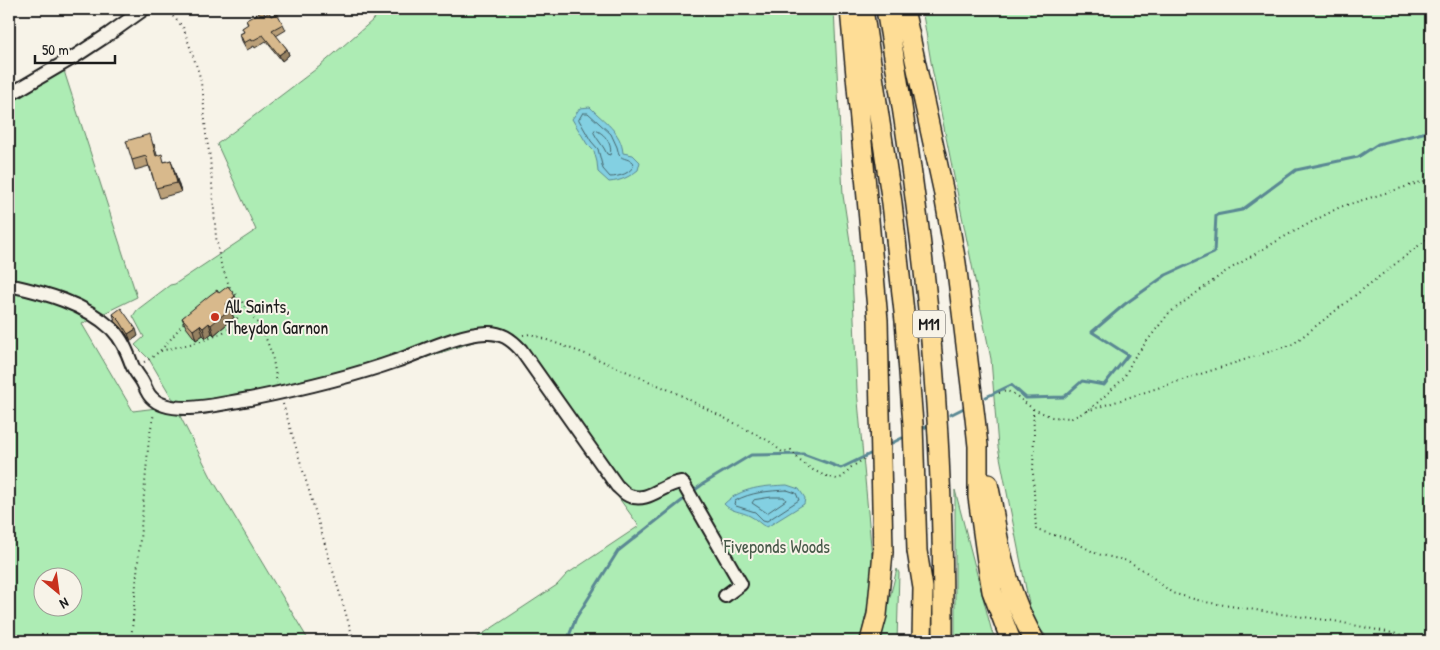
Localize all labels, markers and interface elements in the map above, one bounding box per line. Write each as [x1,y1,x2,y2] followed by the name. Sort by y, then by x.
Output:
[35,32,115,64] scale bar
[42,39,69,60] text: 50 m
[225,294,328,340] place label: All Saints, Theydon Garnon
[913,310,945,338] road number: M11
[209,311,221,323] marker: All Saints, Theydon Garnon
[723,534,830,559] park label: Fiveponds Woods
[32,568,82,618] north arrow
[56,594,72,614] text: N

